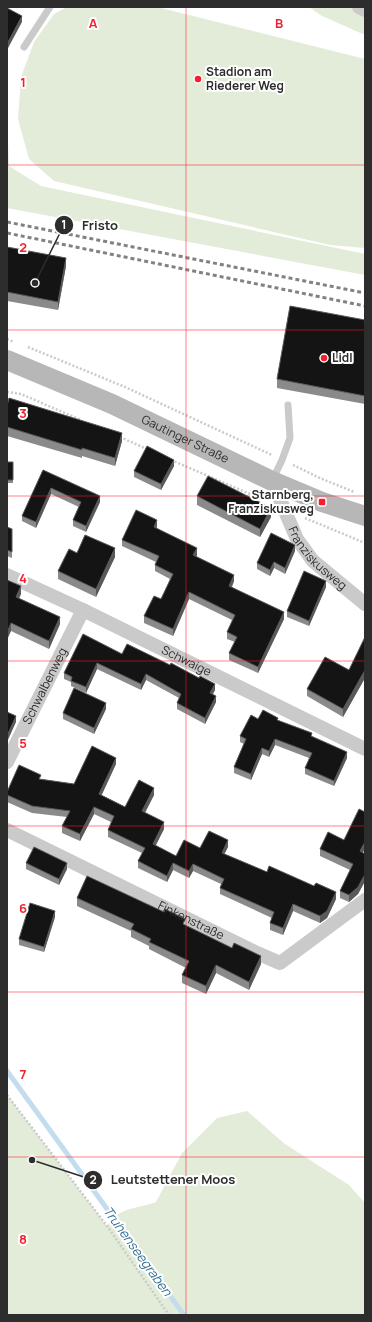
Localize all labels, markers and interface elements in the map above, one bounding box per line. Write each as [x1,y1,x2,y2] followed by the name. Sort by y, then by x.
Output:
[89,14,98,32] text: A
[275,14,283,32] text: B
[206,63,284,94] place label: Stadion am Riederer Weg
[20,73,26,91] text: 1
[193,74,203,84] marker: Stadion am Riederer Weg
[54,213,126,238] callout: Fristo
[61,216,67,233] text: 1
[82,216,118,234] text: Fristo
[19,238,27,256] text: 2
[332,349,353,366] place label: Lidl
[319,353,329,363] marker: Lidl
[19,404,27,422] text: 3
[139,410,232,467] street label: Gautinger Straße
[228,486,314,517] place label: Starnberg, Franziskusweg
[317,497,327,507] marker: Starnberg, Franziskusweg
[285,523,351,594] street label: Franziskusweg
[19,569,27,587] text: 4
[159,641,214,680] street label: Schwaige
[18,644,71,727] street label: Schwalbenweg
[19,734,27,752] text: 5
[155,897,227,944] street label: Finkenstraße
[19,899,27,917] text: 6
[20,1065,27,1083] text: 7
[83,1167,244,1192] callout: Leutstettener Moos
[111,1170,235,1188] text: Leutstettener Moos
[89,1171,97,1188] text: 2
[99,1203,177,1300] water label: Truhenseegraben
[19,1230,27,1248] text: 8

